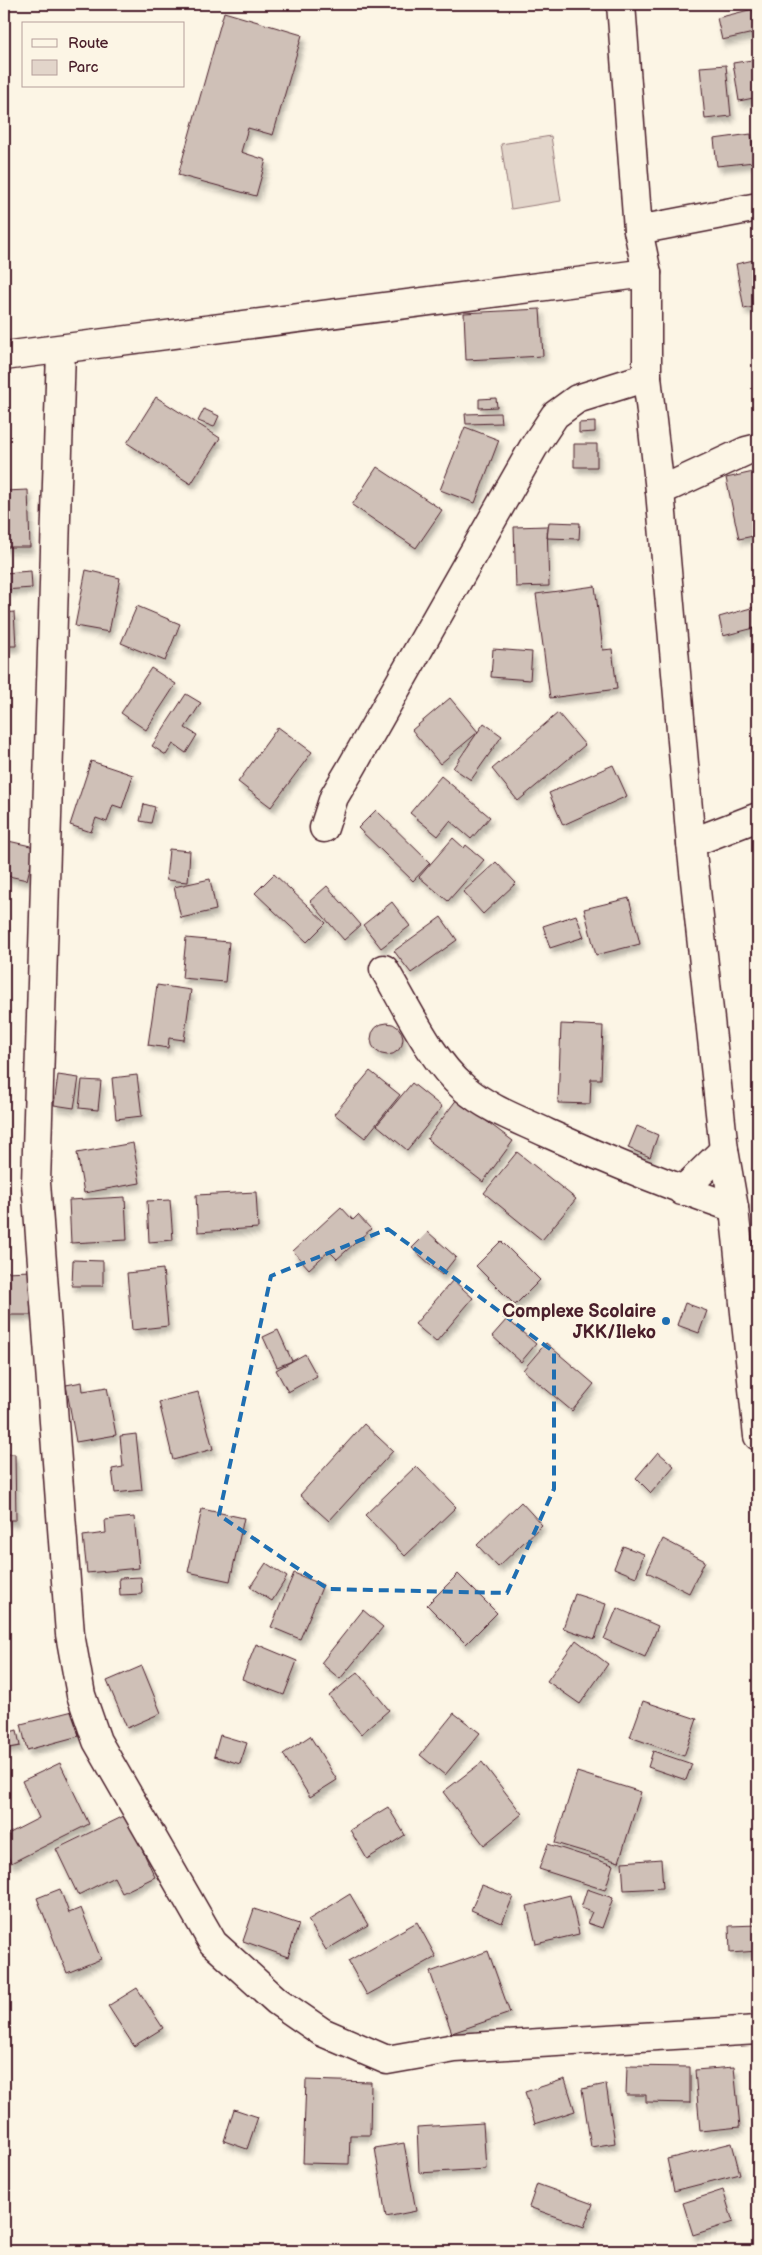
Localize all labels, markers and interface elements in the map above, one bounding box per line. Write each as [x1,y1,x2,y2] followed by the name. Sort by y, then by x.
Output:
[22,22,185,88] legend
[68,34,109,53] text: Route
[68,58,98,77] text: Parc
[502,1301,656,1343] place label: Complexe Scolaire JKK/Ileko
[660,1315,672,1327] marker: Complexe Scolaire JKK/Ileko

